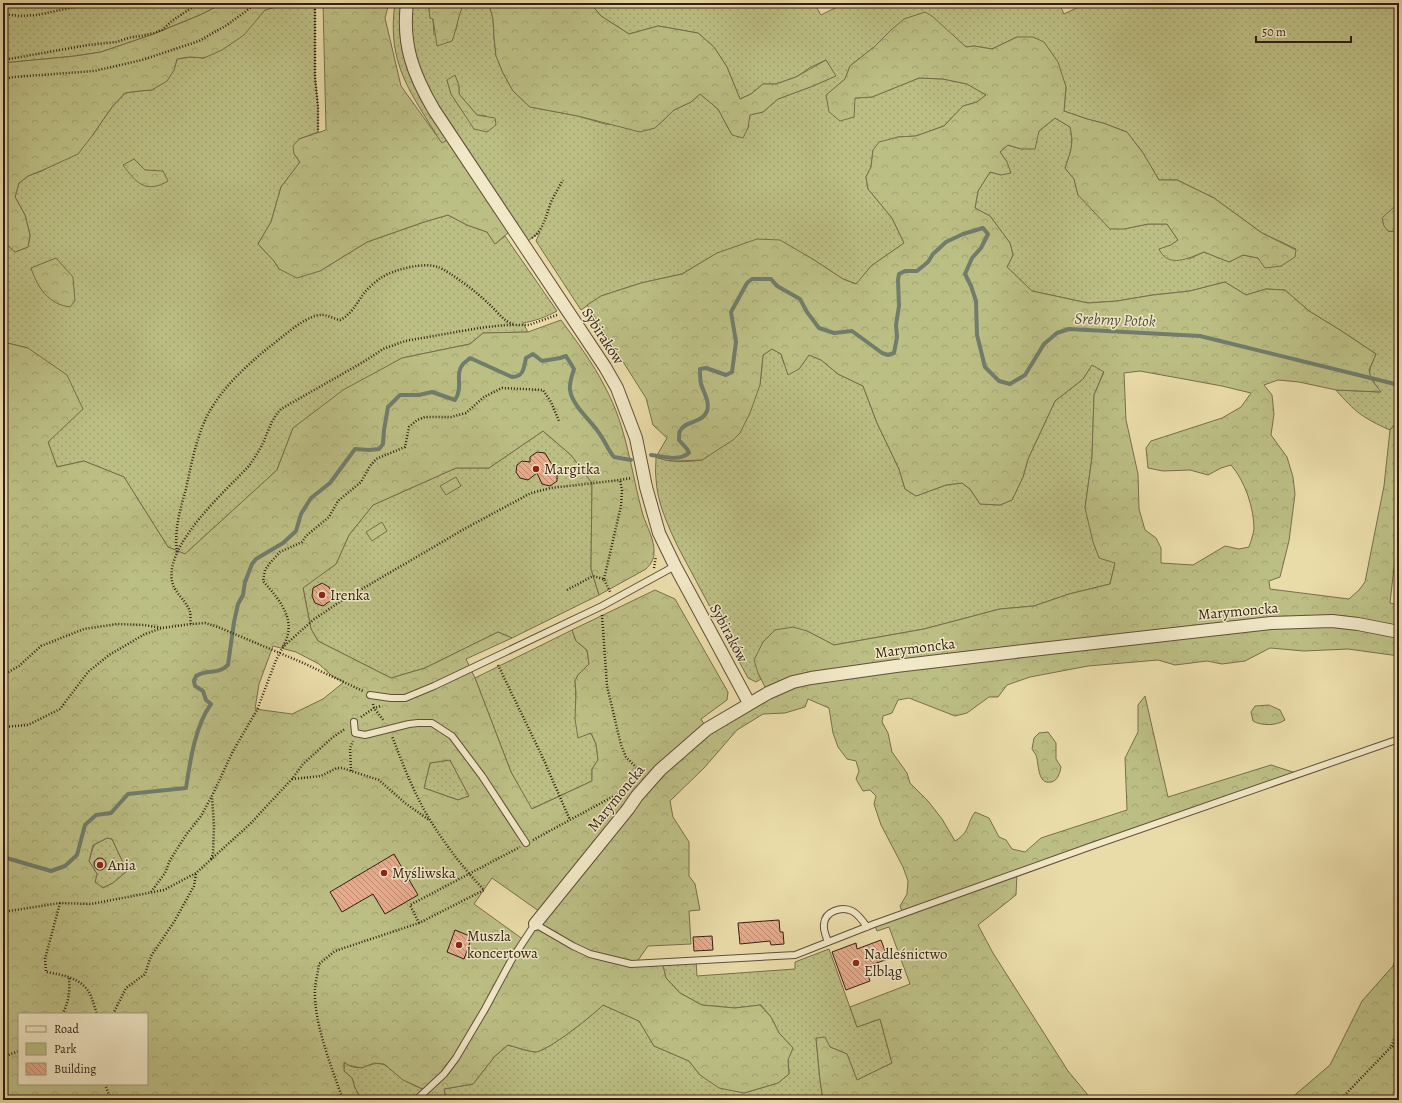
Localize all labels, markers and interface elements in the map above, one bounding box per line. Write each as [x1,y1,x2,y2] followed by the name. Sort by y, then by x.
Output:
[1256,18,1351,44] scale bar
[1262,24,1286,40] text: 50 m
[577,304,629,369] street label: Sybiraków
[1074,308,1156,332] water label: Srebrny Potok
[544,459,600,479] place label: Margitka
[531,464,541,474] marker: Margitka
[330,585,370,605] place label: Irenka
[317,590,327,600] marker: Irenka
[1197,598,1279,624] street label: Marymoncka
[705,600,753,666] street label: Sybiraków
[874,633,956,663] street label: Marymoncka
[583,760,649,836] street label: Marymoncka
[107,855,136,875] place label: Ania
[95,860,105,870] marker: Ania
[392,863,456,883] place label: Myśliwska
[379,868,389,878] marker: Myśliwska
[467,926,538,963] place label: Muszla koncertowa
[454,940,464,950] marker: Muszla koncertowa
[864,944,948,981] place label: Nadleśnictwo Elbląg
[851,958,861,968] marker: Nadleśnictwo Elbląg
[18,1013,148,1085] legend
[54,1021,80,1037] text: Road
[54,1041,77,1057] text: Park
[54,1061,96,1077] text: Building

